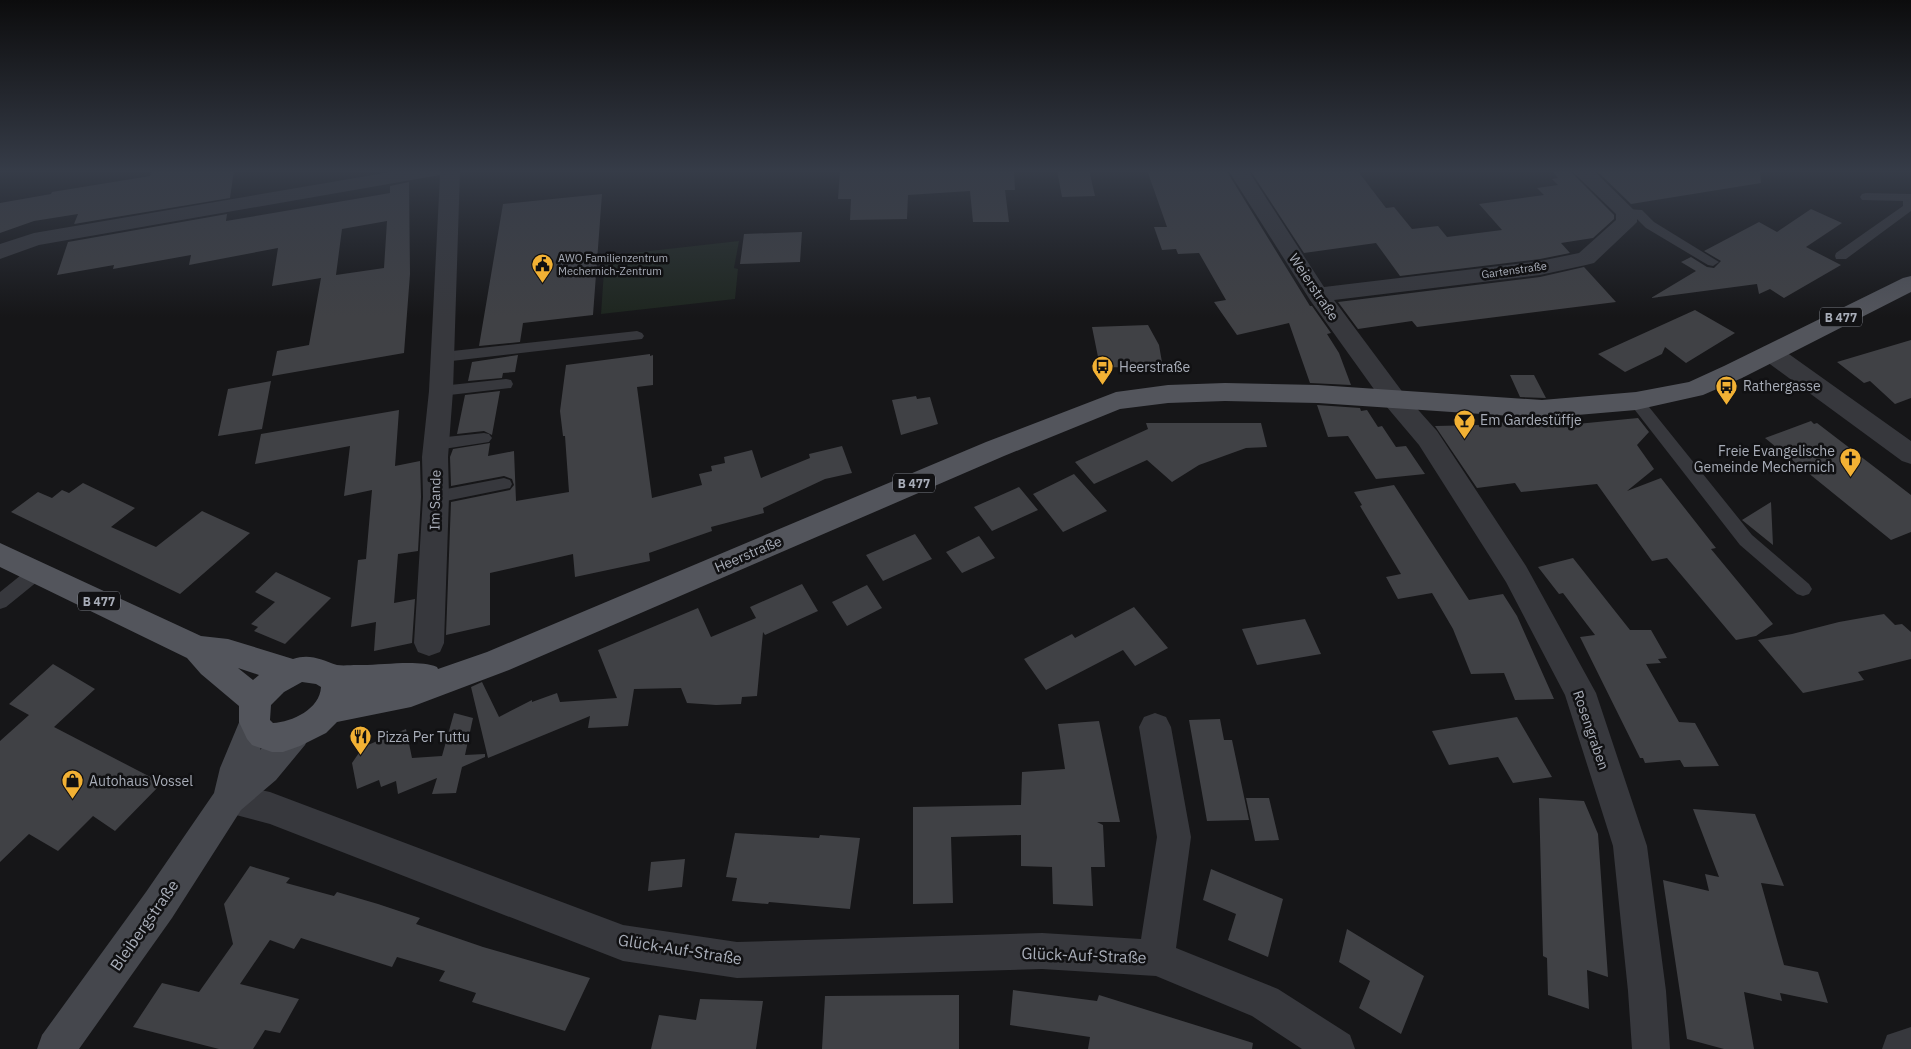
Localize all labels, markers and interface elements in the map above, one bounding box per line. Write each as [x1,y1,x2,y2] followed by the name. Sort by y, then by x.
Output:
[1285,250,1343,324] street label: Weierstraße
[558,251,668,278] place label: AWO Familienzentrum Mechernich-Zentrum
[530,252,554,283] public building icon: AWO Familienzentrum Mechernich-Zentrum
[1480,258,1548,282] street label: Gartenstraße
[1820,308,1862,326] road number: B 477
[1091,355,1115,386] bus stop icon: Heerstraße
[1119,358,1191,376] place label: Heerstraße
[1715,374,1739,405] bus stop icon: Rathergasse
[1743,377,1821,395] place label: Rathergasse
[1452,408,1476,439] bar icon: Em Gardestüffje
[1480,411,1582,429] place label: Em Gardestüffje
[1694,442,1835,476] place label: Freie Evangelische Gemeinde Mechernich
[1839,447,1863,478] church icon: Freie Evangelische Gemeinde Mechernich
[425,469,445,530] street label: Im Sande
[893,473,935,492] road number: B 477
[712,532,785,576] street label: Heerstraße
[78,592,120,610] road number: B 477
[1569,688,1613,772] street label: Rosengraben
[349,725,373,756] restaurant icon: Pizza Per Tuttu
[377,728,470,746] place label: Pizza Per Tuttu
[61,769,85,800] shop icon: Autohaus Vossel
[89,772,193,790] place label: Autohaus Vossel
[105,876,183,974] street label: Bleibergstraße
[617,929,744,969] street label: Glück-Auf-Straße
[1021,943,1147,967] street label: Glück-Auf-Straße

